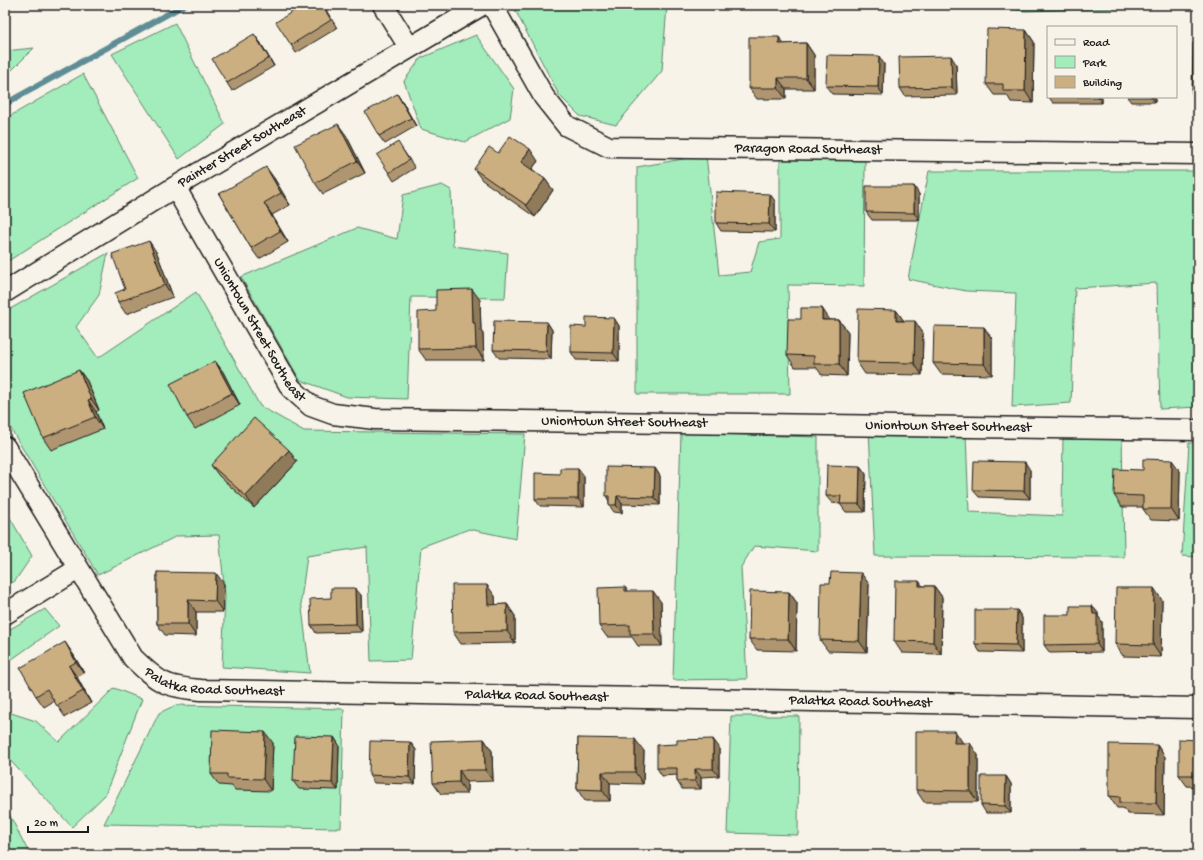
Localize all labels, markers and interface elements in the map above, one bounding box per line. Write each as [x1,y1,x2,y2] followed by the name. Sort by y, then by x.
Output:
[1047,26,1177,98] legend
[1083,37,1110,51] text: Road
[1082,57,1108,71] text: Park
[1082,77,1122,91] text: Building
[174,102,311,192] street label: Painter Street Southeast
[734,140,883,159] street label: Paragon Road Southeast
[209,255,310,406] street label: Uniontown Street Southeast
[541,413,709,432] street label: Uniontown Street Southeast
[865,417,1033,436] street label: Uniontown Street Southeast
[140,663,285,700] street label: Palatka Road Southeast
[464,686,609,706] street label: Palatka Road Southeast
[788,692,933,712] street label: Palatka Road Southeast
[28,808,88,834] scale bar
[34,817,59,831] text: 20 m

